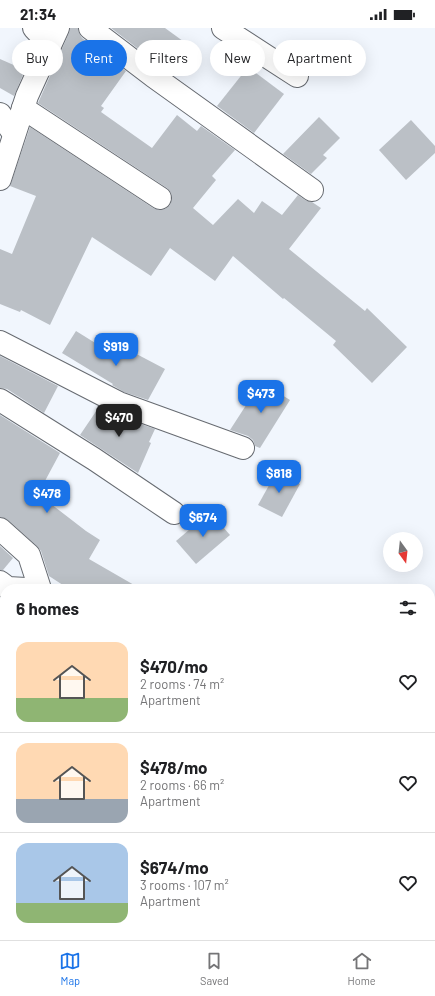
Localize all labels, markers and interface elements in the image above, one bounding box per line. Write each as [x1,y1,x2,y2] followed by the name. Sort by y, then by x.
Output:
[20,5,56,23] text: 21:34
[12,40,63,76] chip: Buy
[71,40,127,76] chip: Rent
[135,40,202,76] chip: Filters
[210,40,265,76] chip: New
[273,40,366,76] chip: Apartment
[92,333,140,367] pin: $919
[103,338,129,354] text: $919
[237,380,285,414] pin: $473
[247,385,275,401] text: $473
[95,404,143,438] pin: $470
[105,409,133,425] text: $470
[255,460,303,494] pin: $818
[266,465,292,481] text: $818
[23,480,71,514] pin: $478
[33,485,61,501] text: $478
[179,504,227,538] pin: $674
[189,509,217,525] text: $674
[383,532,423,572] north arrow
[383,532,423,572] map controls
[397,597,419,619] icon: filters
[16,598,79,618] text: 6 homes
[140,656,208,676] text: $470/mo
[48,658,96,706] icon: home
[397,671,419,693] icon: heart
[140,676,224,692] text: 2 rooms · 74 m²
[140,692,201,708] text: Apartment
[140,757,208,777] text: $478/mo
[48,759,96,807] icon: home
[397,772,419,794] icon: heart
[140,777,224,793] text: 2 rooms · 66 m²
[140,793,201,809] text: Apartment
[140,857,209,877] text: $674/mo
[48,859,96,907] icon: home
[397,872,419,894] icon: heart
[140,877,229,893] text: 3 rooms · 107 m²
[140,893,201,909] text: Apartment
[59,950,81,987] tab: Map
[200,950,229,987] tab: Saved
[348,950,376,987] tab: Home

